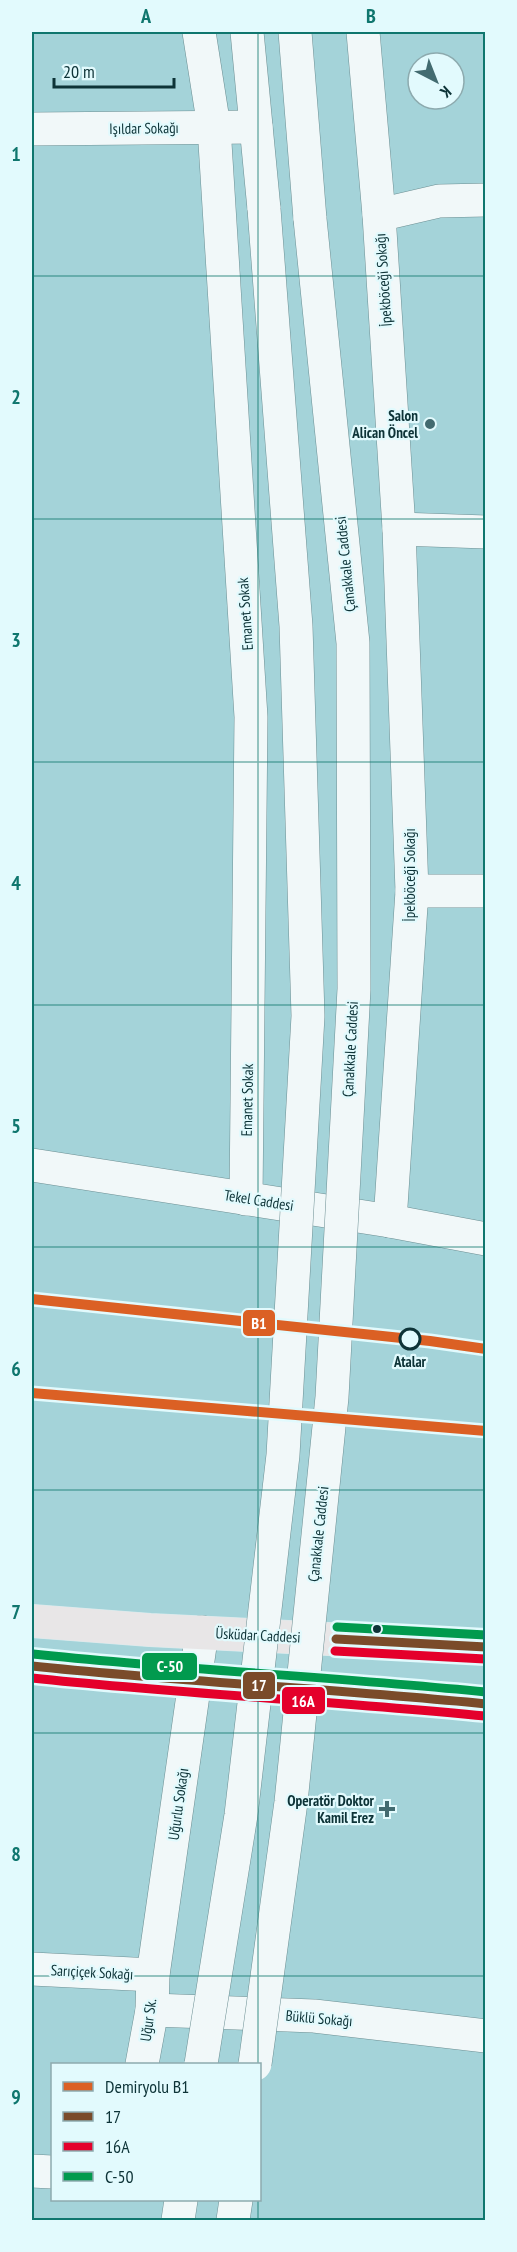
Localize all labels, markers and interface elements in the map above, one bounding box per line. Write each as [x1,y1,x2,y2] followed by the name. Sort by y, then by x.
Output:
[140,3,152,29] text: A
[366,3,376,29] text: B
[54,51,174,89] scale bar
[406,51,466,111] north arrow
[63,60,95,83] text: 20 m
[436,82,456,103] text: K
[109,118,179,138] street label: Işıldar Sokağı
[11,141,21,167] text: 1
[370,233,396,327] street label: İpekböceği Sokağı
[11,384,21,410] text: 2
[351,406,418,442] place label: Salon Alican Öncel
[423,417,437,431] marker: Salon Alican Öncel
[331,515,359,613] street label: Çanakkale Caddesi
[233,577,257,651] street label: Emanet Sokak
[11,627,21,653] text: 3
[400,828,419,922] street label: İpekböceği Sokağı
[11,870,21,896] text: 4
[338,1001,362,1097] street label: Çanakkale Caddesi
[237,1063,257,1137] street label: Emanet Sokak
[11,1113,21,1139] text: 5
[223,1185,295,1215] street label: Tekel Caddesi
[242,1309,276,1337] line badge: B1
[251,1313,267,1333] text: B1
[399,1328,421,1350] marker: Atalar
[393,1352,427,1371] place label: Atalar
[11,1356,21,1382] text: 6
[304,1485,332,1583] street label: Çanakkale Caddesi
[11,1599,21,1625] text: 7
[215,1623,301,1647] street label: Üsküdar Caddesi
[371,1623,383,1635] unlabelled marker
[141,1652,198,1681] line badge: C-50
[157,1656,184,1676] text: C-50
[242,1671,276,1700] line badge: 17
[251,1675,267,1695] text: 17
[281,1686,326,1715] line badge: 16A
[291,1691,316,1711] text: 16A
[164,1767,192,1841] street label: Uğurlu Sokağı
[287,1791,375,1827] place label: Operatör Doktor Kamil Erez
[378,1800,396,1818] marker: Operatör Doktor Kamil Erez
[11,1841,21,1867] text: 8
[50,1960,134,1984] street label: Sarıçiçek Sokağı
[136,1997,160,2043] street label: Uğur Sk.
[285,2006,353,2030] street label: Büklü Sokağı
[51,2063,261,2201] legend
[105,2075,189,2098] text: Demiryolu B1
[11,2084,21,2110] text: 9
[105,2105,121,2128] text: 17
[105,2135,130,2158] text: 16A
[105,2165,134,2188] text: C-50

